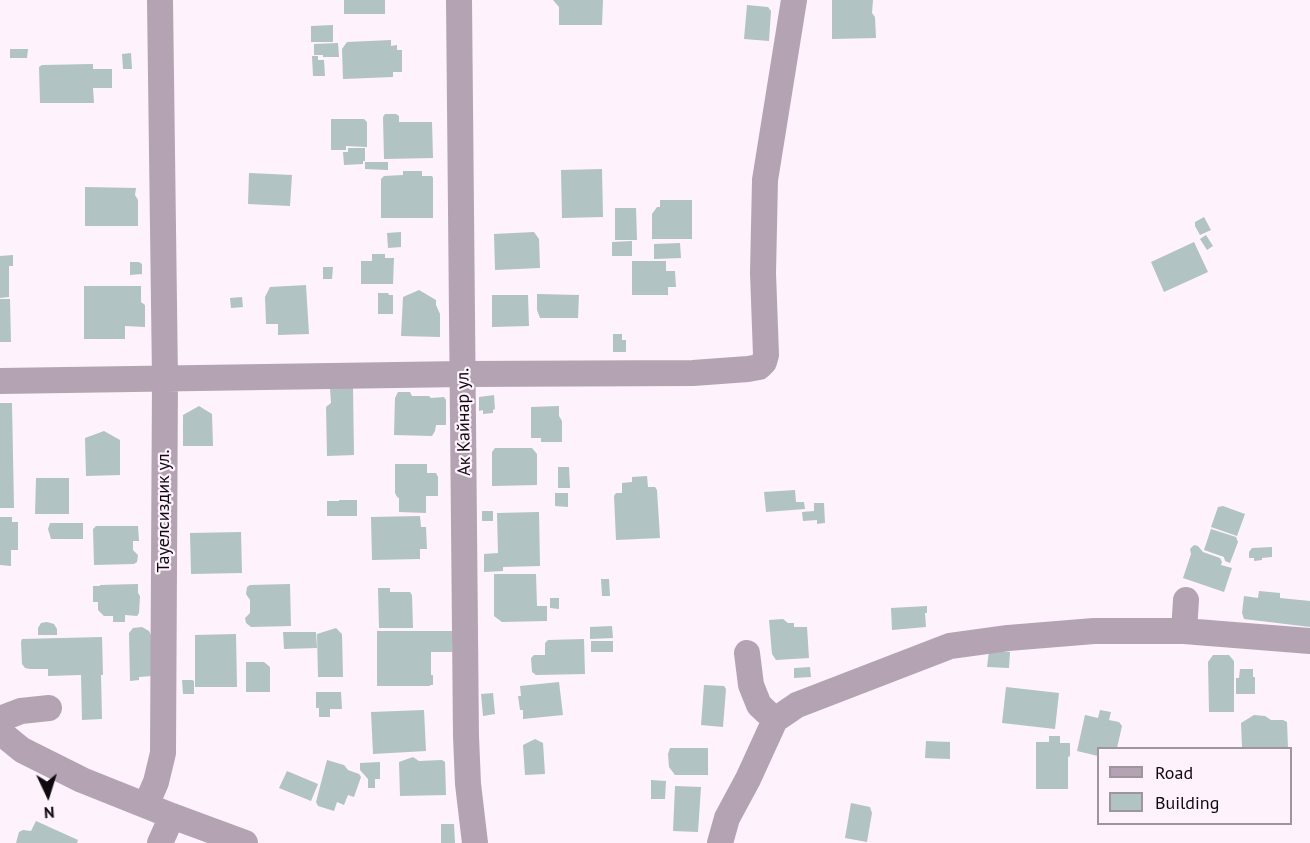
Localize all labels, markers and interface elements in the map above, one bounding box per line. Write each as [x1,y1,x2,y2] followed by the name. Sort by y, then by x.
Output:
[452,368,476,476] street label: Ак Кайнар ул.
[153,450,175,572] street label: Тауелсиздик ул.
[1097,747,1292,825] legend
[1155,761,1193,784] text: Road
[18,765,78,825] north arrow
[1155,791,1219,814] text: Building
[43,803,55,823] text: N

